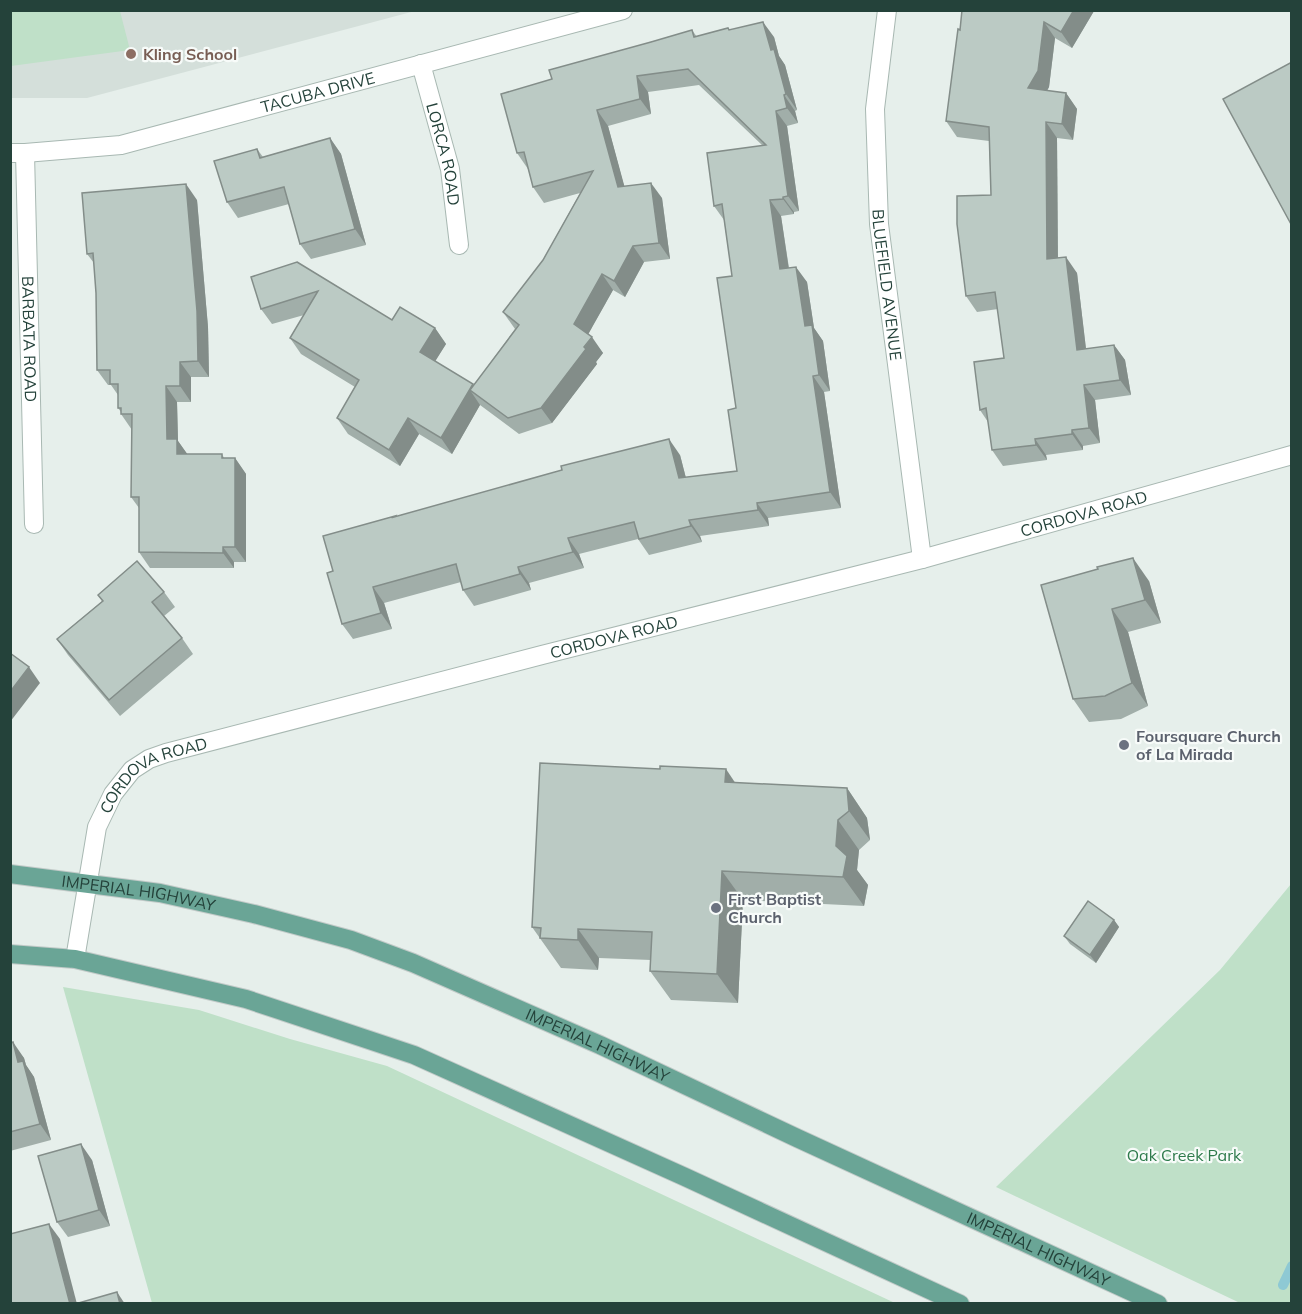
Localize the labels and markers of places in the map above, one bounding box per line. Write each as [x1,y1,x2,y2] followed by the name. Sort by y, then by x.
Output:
[143,44,237,64] place label: Kling School
[124,47,138,61] marker: Kling School
[1136,726,1281,764] place label: Foursquare Church of La Mirada
[1117,738,1131,752] marker: Foursquare Church of La Mirada
[728,889,821,927] place label: First Baptist Church
[709,901,723,915] marker: First Baptist Church

